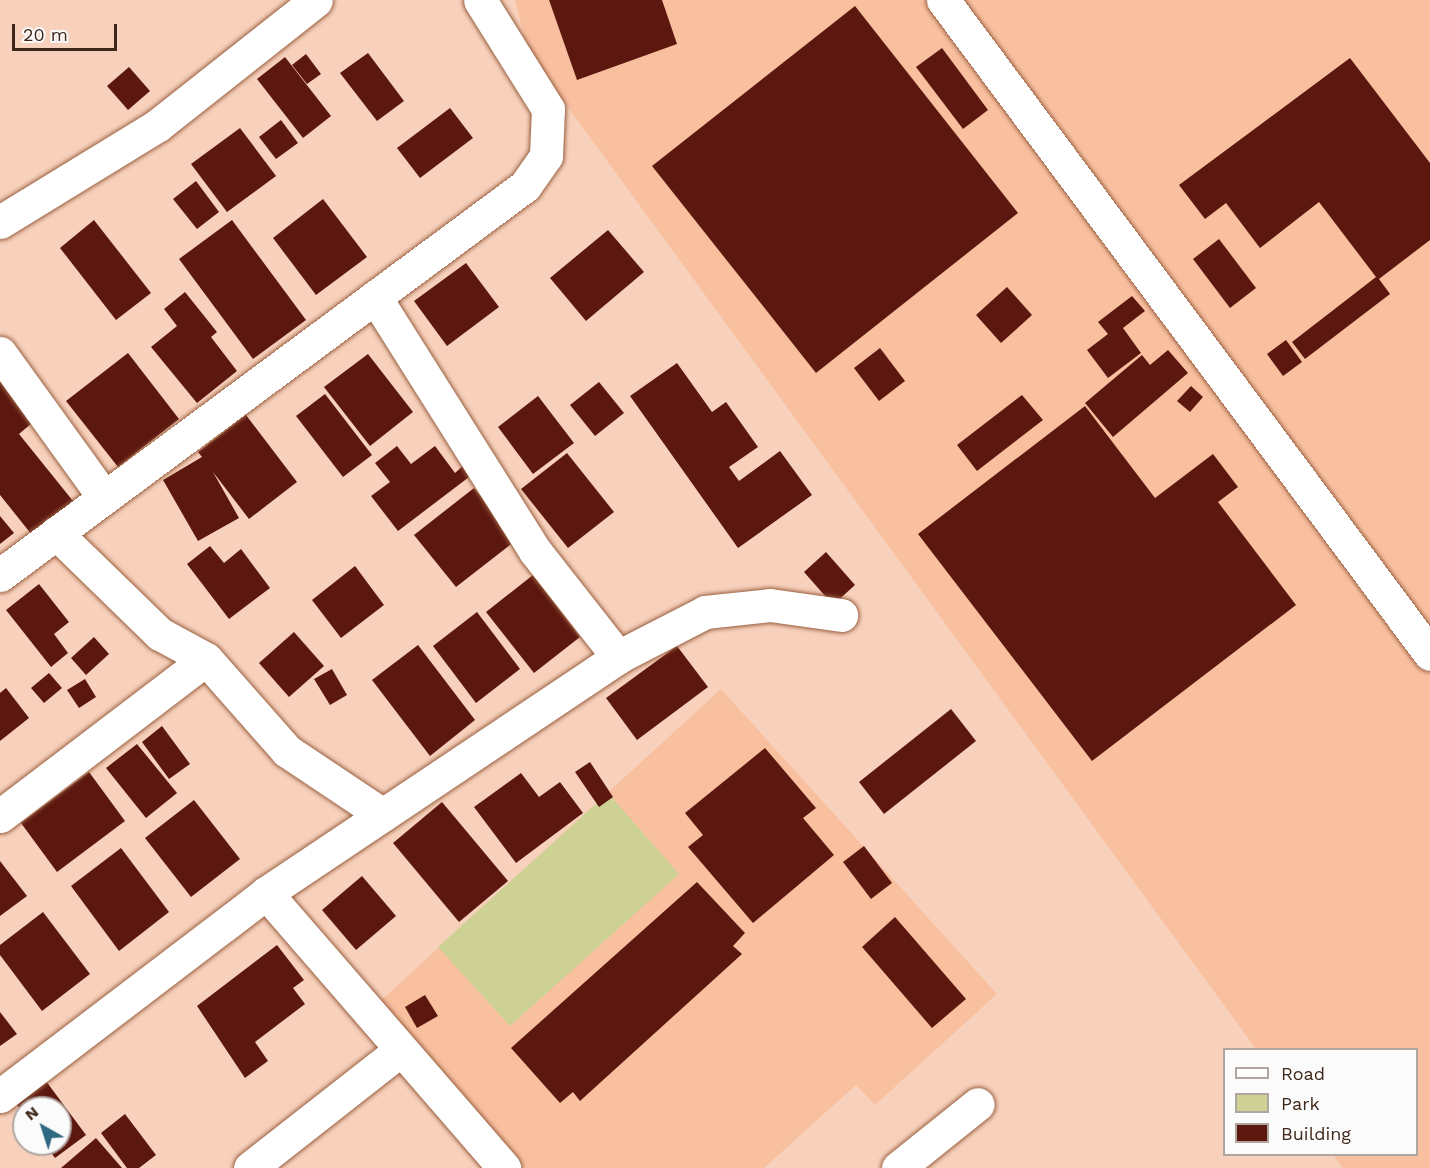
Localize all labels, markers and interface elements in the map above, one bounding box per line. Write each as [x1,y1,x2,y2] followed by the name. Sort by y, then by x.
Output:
[15,12,120,50] scale bar
[23,24,68,45] text: 20 m
[1223,1048,1418,1156] legend
[1281,1063,1325,1084] text: Road
[1281,1093,1320,1114] text: Park
[12,1096,72,1156] north arrow
[21,1102,42,1124] text: N
[1281,1123,1351,1144] text: Building

